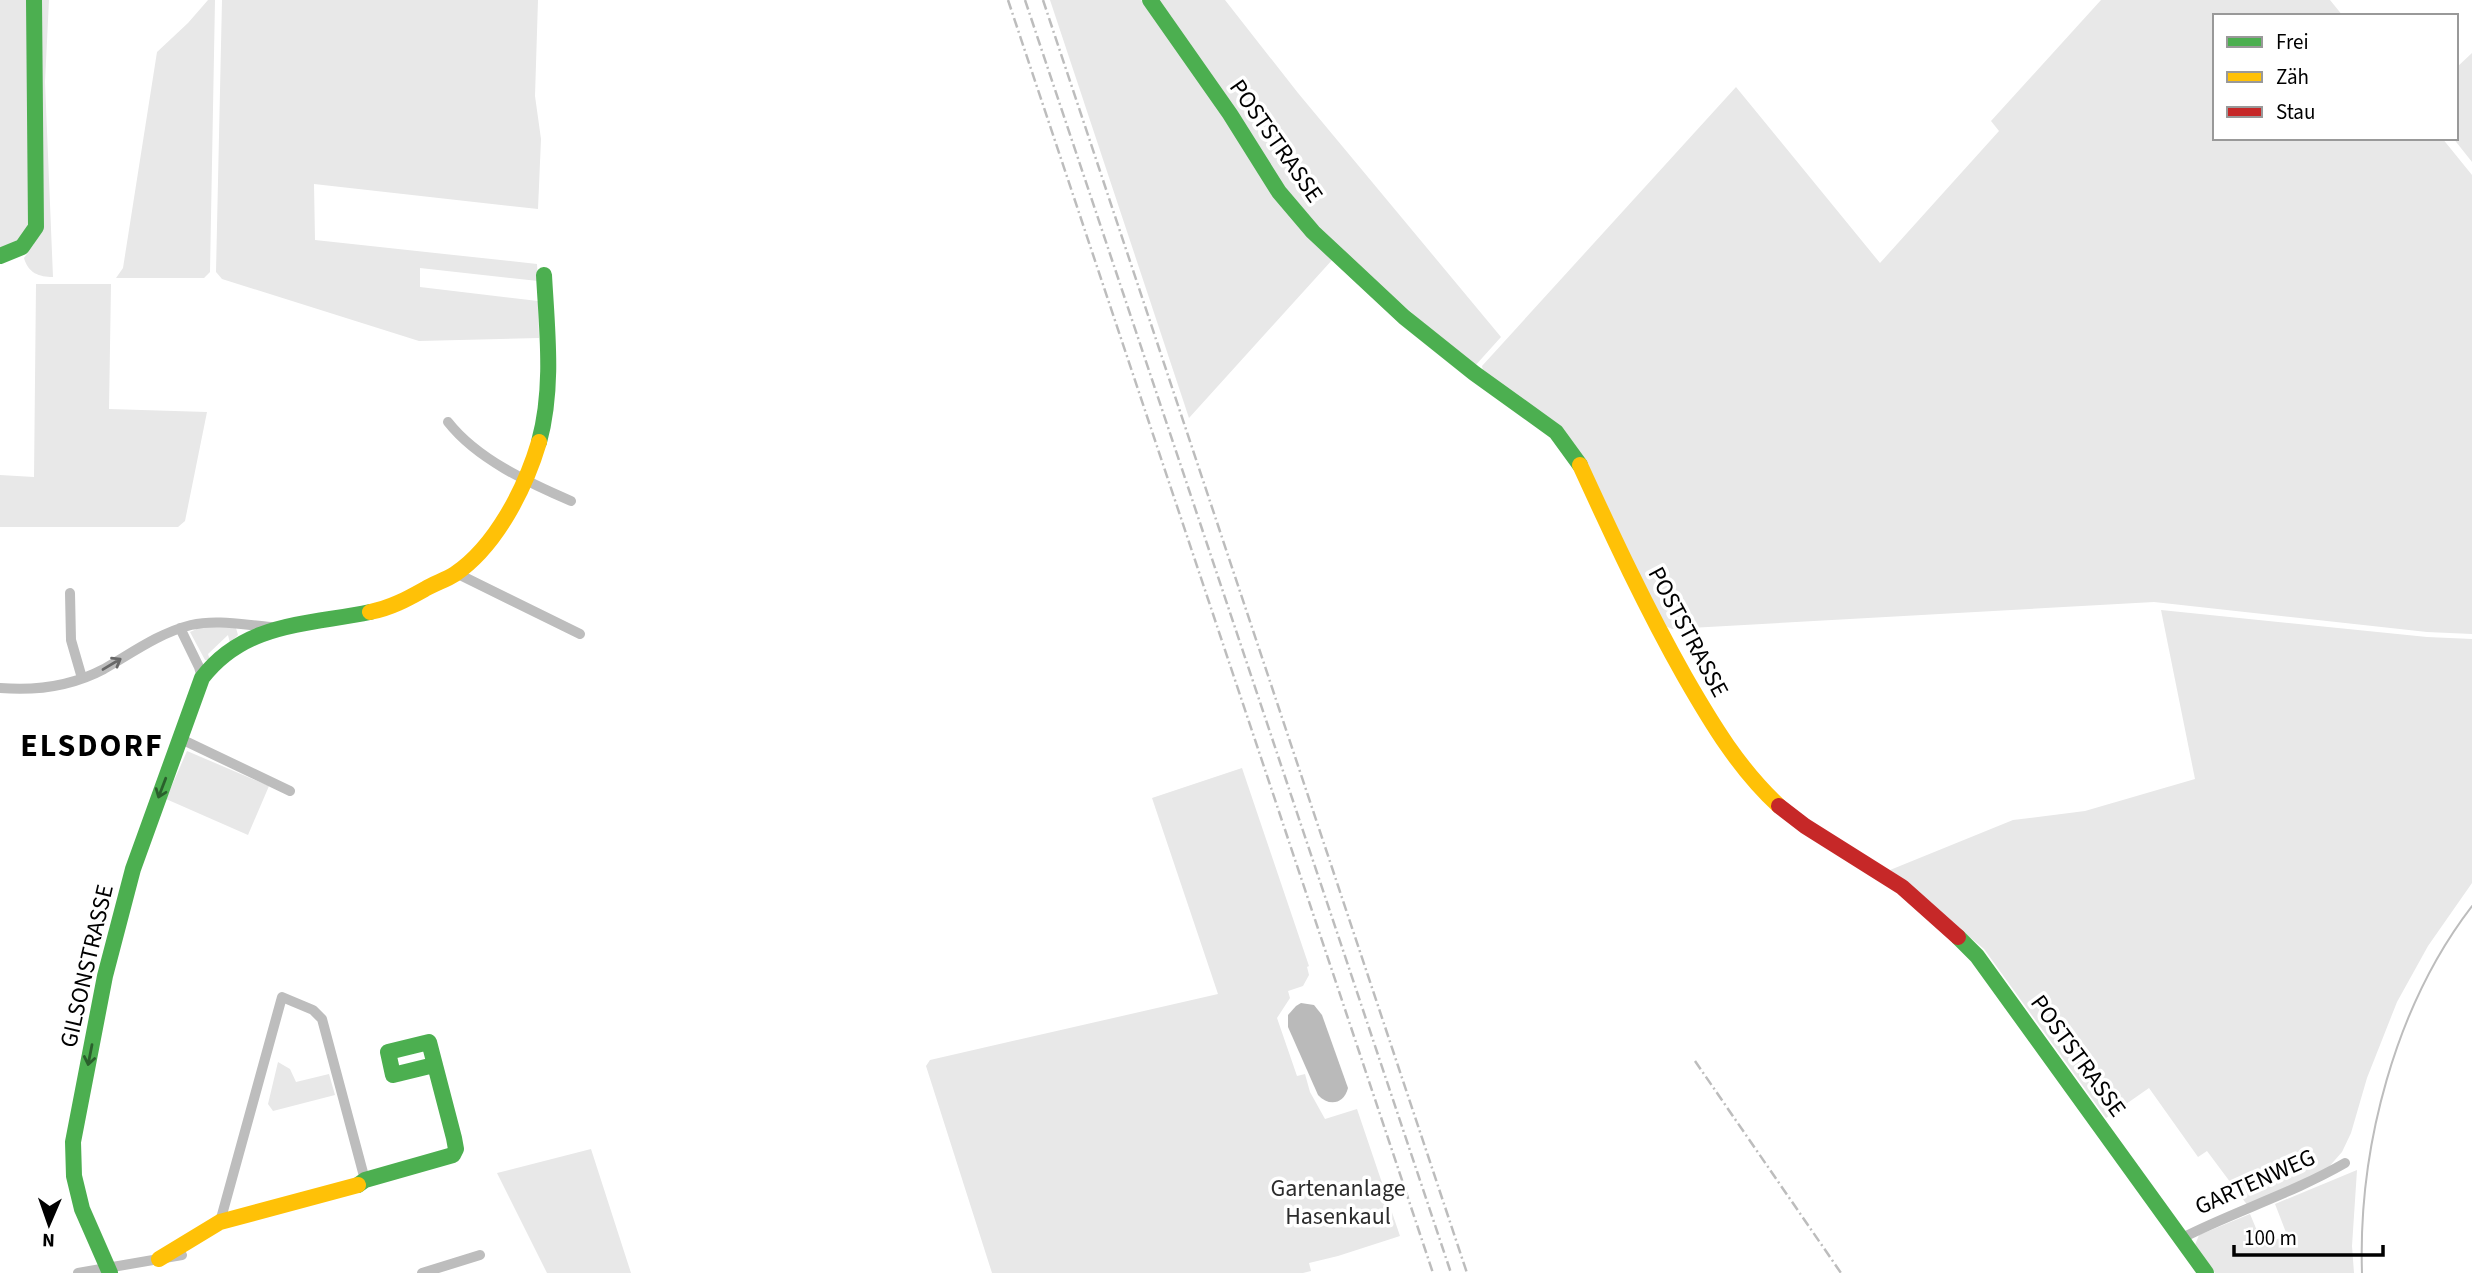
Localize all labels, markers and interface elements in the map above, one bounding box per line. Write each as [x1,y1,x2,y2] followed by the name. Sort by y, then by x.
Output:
[2213,14,2458,140] legend
[2276,27,2309,57] text: Frei
[2276,62,2309,92] text: Zäh
[1220,72,1332,210] street label: POSTSTRASSE
[2276,97,2315,127] text: Stau
[1639,560,1737,704] street label: POSTSTRASSE
[102,656,122,670] one-way arrow
[20,723,164,769] district label: ELSDORF
[154,777,167,799] one-way arrow
[51,881,123,1051] street label: GILSONSTRASSE
[2022,988,2134,1124] street label: POSTSTRASSE
[82,1043,96,1066] one-way arrow
[2189,1140,2321,1224] street label: GARTENWEG
[1270,1171,1406,1234] park label: Gartenanlage Hasenkaul
[14,1189,84,1259] north arrow
[2234,1214,2383,1258] scale bar
[2244,1223,2297,1253] text: 100 m
[42,1226,55,1253] text: N

